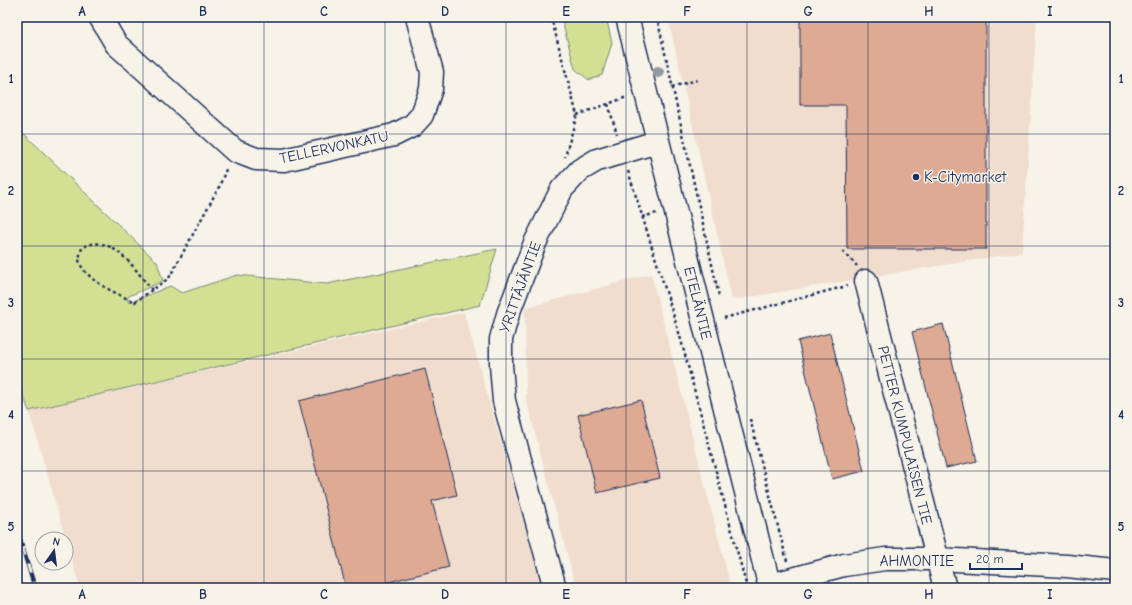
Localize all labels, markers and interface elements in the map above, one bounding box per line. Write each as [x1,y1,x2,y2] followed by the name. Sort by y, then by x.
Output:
[78,4,86,19] text: A
[199,4,207,19] text: B
[320,4,328,19] text: C
[441,4,449,19] text: D
[562,4,570,19] text: E
[683,4,691,19] text: F
[803,4,813,19] text: G
[924,4,934,19] text: H
[1047,4,1053,19] text: I
[8,71,14,86] text: 1
[1118,71,1124,86] text: 1
[278,127,390,167] street label: TELLERVONKATU
[924,168,1007,186] place label: K-Citymarket
[911,172,921,182] marker: K-Citymarket
[8,183,14,198] text: 2
[1118,183,1124,198] text: 2
[495,239,545,335] street label: YRITTÄJÄNTIE
[680,265,716,341] street label: ETELÄNTIE
[8,295,14,310] text: 3
[1118,295,1124,310] text: 3
[874,344,936,526] street label: PETTER KUMPULAISEN TIE
[8,407,14,422] text: 4
[1118,407,1124,422] text: 4
[8,519,15,534] text: 5
[1118,519,1125,534] text: 5
[34,531,74,571] north arrow
[51,535,61,549] text: N
[970,545,1022,571] scale bar
[880,552,954,570] street label: AHMONTIE
[976,552,1004,566] text: 20 m
[78,587,86,602] text: A
[199,587,207,602] text: B
[320,587,328,602] text: C
[441,587,449,602] text: D
[562,587,570,602] text: E
[683,587,691,602] text: F
[803,587,813,602] text: G
[924,587,934,602] text: H
[1047,587,1053,602] text: I

